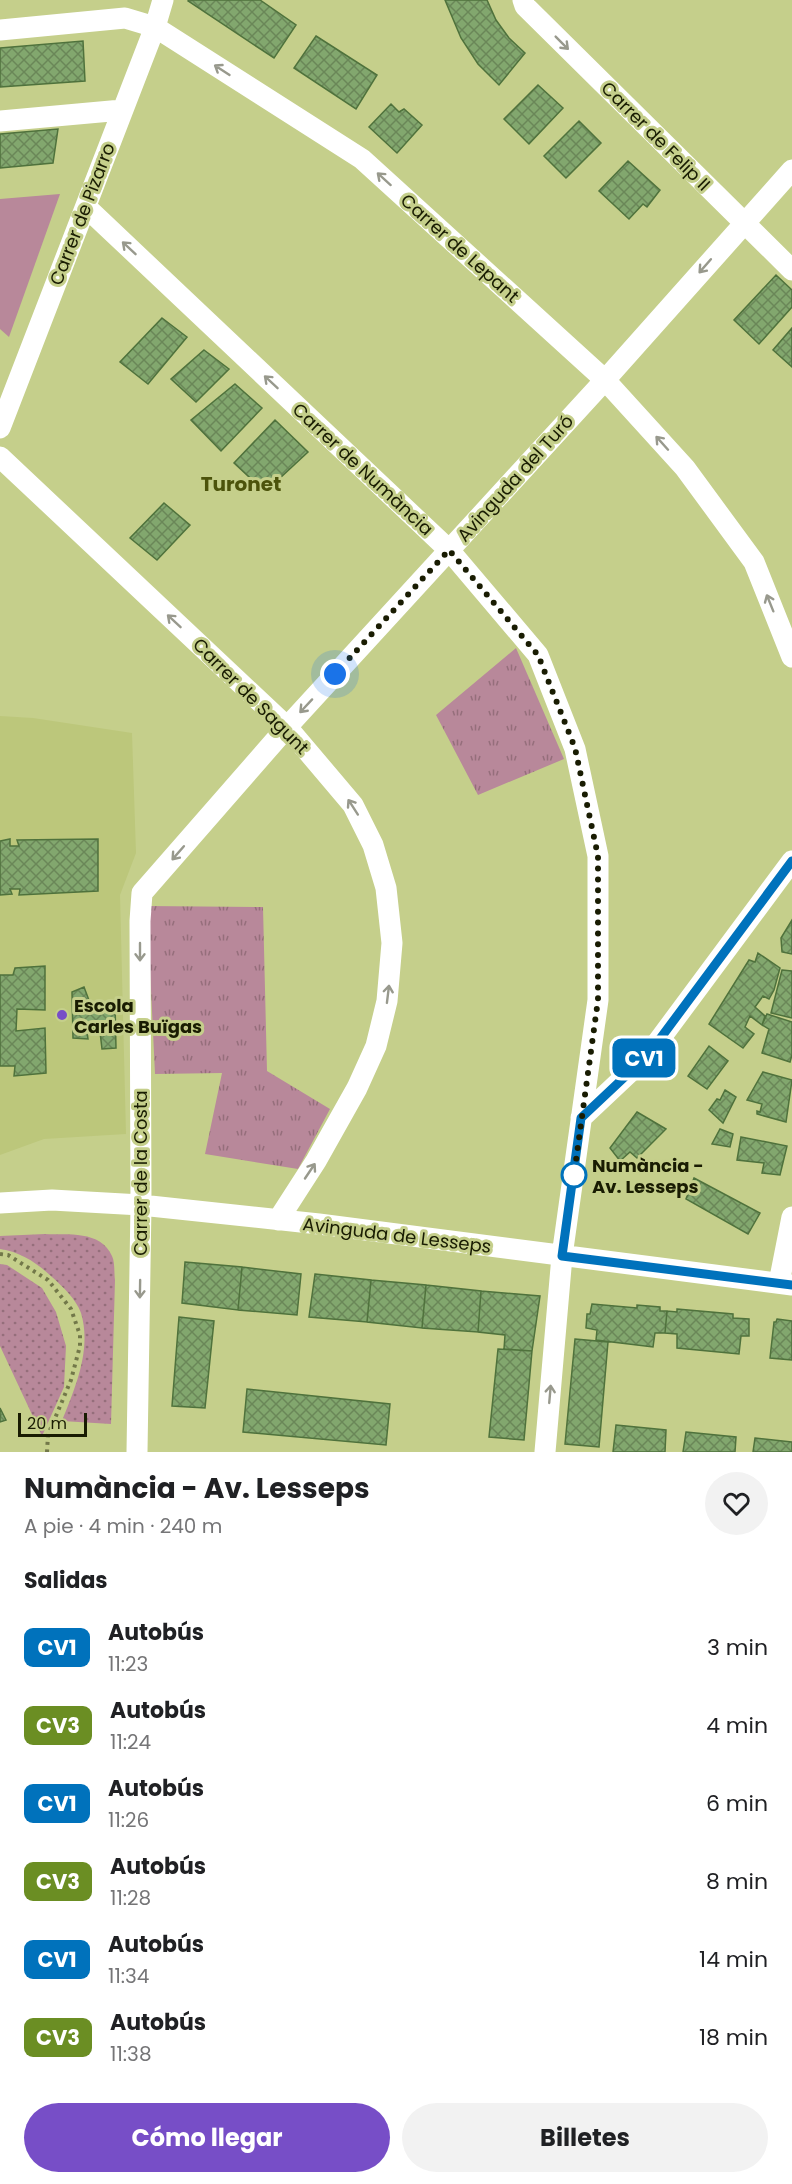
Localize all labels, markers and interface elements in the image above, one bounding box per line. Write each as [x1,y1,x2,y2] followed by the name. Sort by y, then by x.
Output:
[554,35,569,50] one-way arrow
[214,63,231,75] one-way arrow
[596,76,716,196] street label: Carrer de Felip II
[43,139,121,289] street label: Carrer de Pizarro
[376,172,391,186] one-way arrow
[395,188,525,308] street label: Carrer de Lepant
[121,241,136,255] one-way arrow
[698,259,712,274] one-way arrow
[263,375,278,389] one-way arrow
[287,397,439,541] street label: Carrer de Numància
[451,409,579,547] street label: Avinguda del Turó
[655,436,669,451] one-way arrow
[201,470,281,498] district label: Turonet
[764,594,775,613] one-way arrow
[167,614,182,628] one-way arrow
[187,632,315,760] street label: Carrer de Sagunt
[320,659,350,689] your location
[299,698,313,713] one-way arrow
[346,798,359,815] one-way arrow
[171,845,185,860] one-way arrow
[134,941,146,961] one-way arrow
[382,985,393,1004] one-way arrow
[74,993,202,1039] place label: Escola Carles Buïgas
[55,1008,69,1022] marker: Escola Carles Buïgas
[610,1038,678,1078] line badge: CV1
[624,1044,664,1073] text: CV1
[128,1090,153,1256] street label: Carrer de la Costa
[592,1153,704,1199] place label: Numància - Av. Lesseps
[561,1162,587,1188] marker: Numància - Av. Lesseps
[304,1163,316,1180] one-way arrow
[301,1211,493,1259] street label: Avinguda de Lesseps
[134,1279,146,1299] one-way arrow
[545,1384,556,1404] one-way arrow
[18,1410,87,1438] scale bar
[27,1412,67,1435] text: 20 m
[24,1469,370,1508] text: Numància - Av. Lesseps
[705,1472,768,1535] button: heart
[24,1512,222,1540] text: A pie · 4 min · 240 m
[24,1565,108,1596] text: Salidas
[108,1617,204,1648] text: Autobús
[707,1632,768,1663] text: 3 min
[37,1633,77,1662] text: CV1
[108,1650,148,1678] text: 11:23
[110,1695,206,1726] text: Autobús
[706,1710,768,1741] text: 4 min
[36,1711,80,1740] text: CV3
[110,1728,151,1756] text: 11:24
[108,1773,204,1804] text: Autobús
[706,1788,768,1819] text: 6 min
[37,1789,77,1818] text: CV1
[108,1806,149,1834] text: 11:26
[110,1851,206,1882] text: Autobús
[706,1866,768,1897] text: 8 min
[36,1867,80,1896] text: CV3
[110,1884,151,1912] text: 11:28
[108,1929,204,1960] text: Autobús
[699,1944,768,1975] text: 14 min
[37,1945,77,1974] text: CV1
[108,1962,149,1990] text: 11:34
[110,2007,206,2038] text: Autobús
[699,2022,768,2053] text: 18 min
[36,2023,80,2052] text: CV3
[110,2040,152,2068] text: 11:38
[24,2103,390,2172] button: Cómo llegar
[402,2103,768,2172] button: Billetes

